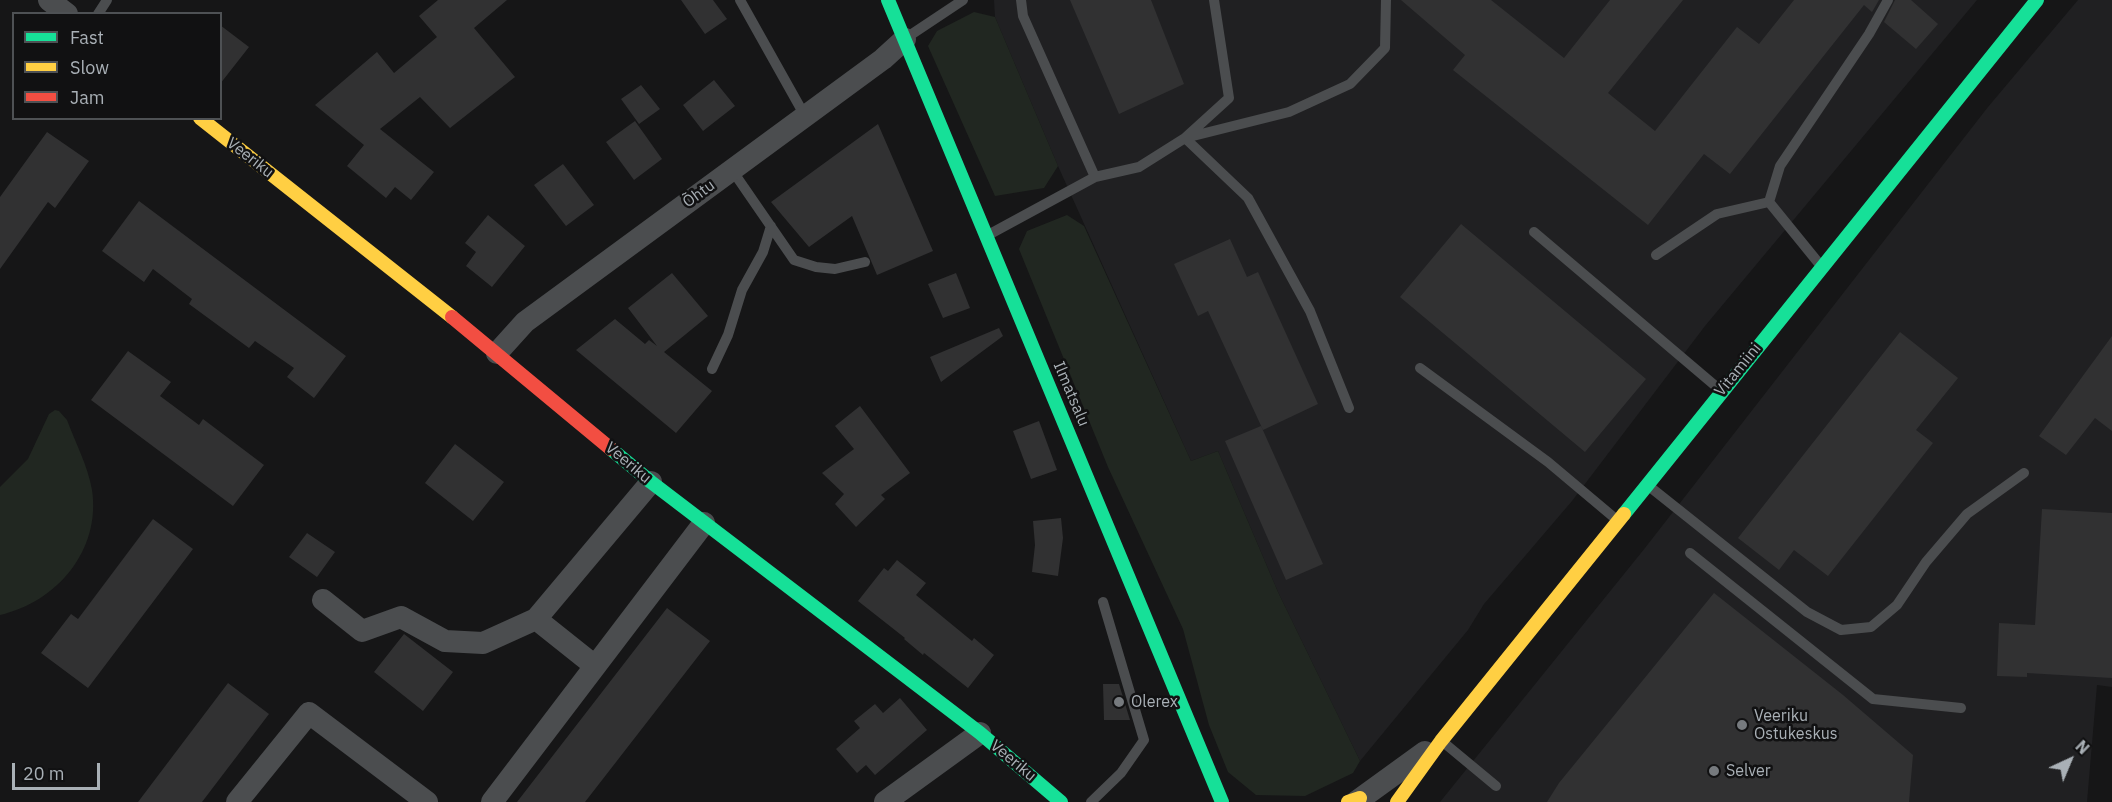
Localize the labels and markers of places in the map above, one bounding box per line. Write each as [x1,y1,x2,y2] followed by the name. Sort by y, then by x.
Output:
[1131,692,1178,712] place label: Olerex
[1112,695,1126,709] marker: Olerex
[1754,706,1838,744] place label: Veeriku Ostukeskus
[1735,718,1749,732] marker: Veeriku Ostukeskus
[1726,761,1771,781] place label: Selver
[1707,764,1721,778] marker: Selver

